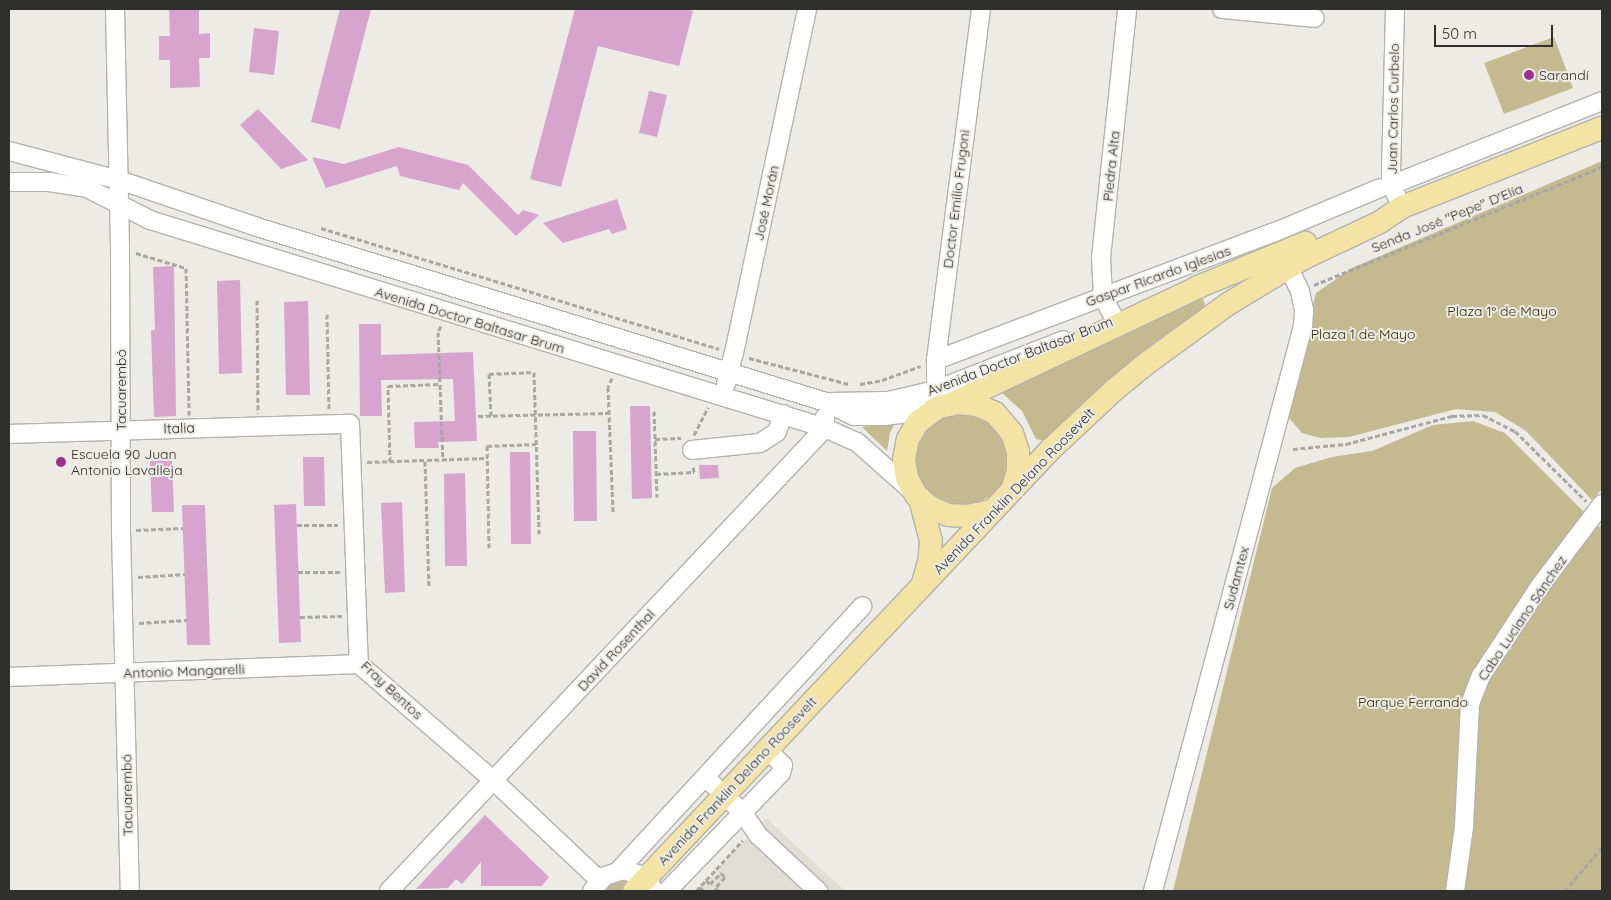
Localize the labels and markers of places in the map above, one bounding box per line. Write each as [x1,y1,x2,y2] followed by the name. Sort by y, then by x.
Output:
[1539,67,1589,83] place label: Sarandí
[1523,69,1535,81] marker: Sarandí
[71,446,183,478] place label: Escuela 90 Juan Antonio Lavalleja
[55,456,67,468] marker: Escuela 90 Juan Antonio Lavalleja

